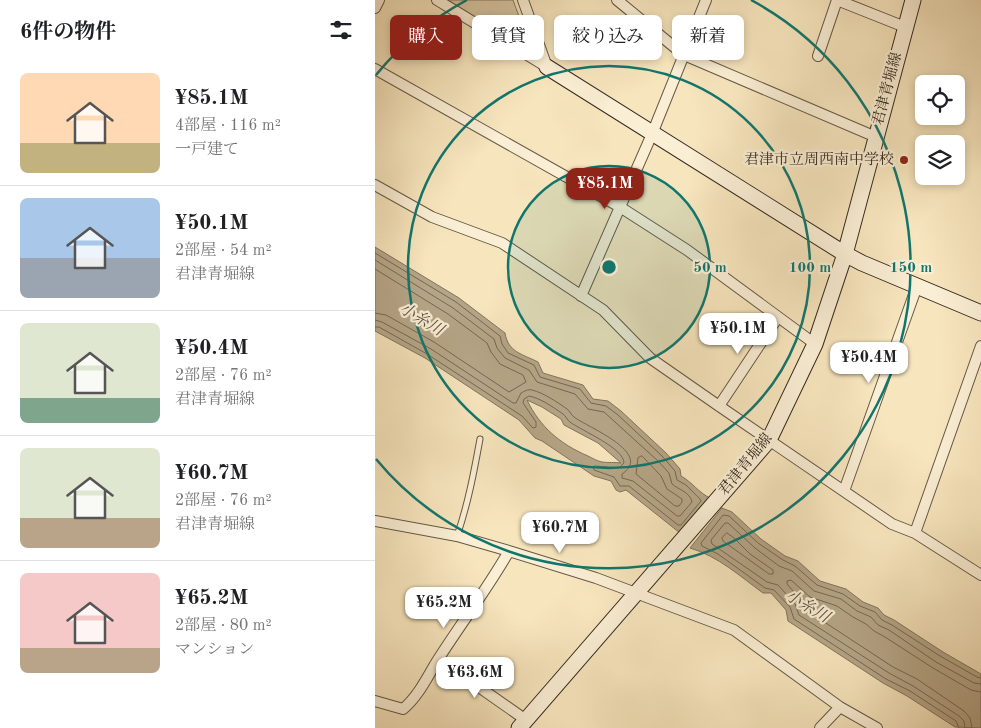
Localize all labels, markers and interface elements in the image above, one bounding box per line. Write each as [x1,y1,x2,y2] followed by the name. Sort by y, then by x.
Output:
[390,15,462,60] chip: 購入
[472,15,544,60] chip: 賃貸
[554,15,662,60] chip: 絞り込み
[672,15,744,60] chip: 新着
[327,16,355,44] icon: filters
[20,22,116,43] text: 6件の物件
[869,50,905,127] street label: 君津青堀線
[915,75,965,185] map controls
[915,75,965,125] button: locate
[175,88,248,109] text: ¥85.1M
[60,93,120,153] icon: home
[175,118,281,134] text: 4部屋 · 116 m²
[915,135,965,185] button: layers
[175,142,239,158] text: 一戸建て
[744,151,894,168] place label: 君津市立周西南中学校
[898,154,910,166] marker: 君津市立周西南中学校
[564,168,646,210] pin: ¥85.1M
[577,176,633,192] text: ¥85.1M
[175,213,248,234] text: ¥50.1M
[60,218,120,278] icon: home
[175,243,272,259] text: 2部屋 · 54 m²
[600,258,618,276] centre of rings
[693,261,727,276] text: 50 m
[789,261,831,276] text: 100 m
[890,261,932,276] text: 150 m
[175,267,255,283] text: 君津青堀線
[396,299,448,340] water label: 小糸川
[697,312,779,355] pin: ¥50.1M
[710,321,766,337] text: ¥50.1M
[175,338,248,359] text: ¥50.4M
[828,342,910,384] pin: ¥50.4M
[60,343,120,403] icon: home
[841,350,897,366] text: ¥50.4M
[175,368,272,384] text: 2部屋 · 76 m²
[175,392,255,408] text: 君津青堀線
[715,430,775,499] street label: 君津青堀線
[175,463,248,484] text: ¥60.7M
[60,468,120,528] icon: home
[175,493,272,509] text: 2部屋 · 76 m²
[519,512,601,554] pin: ¥60.7M
[175,517,255,533] text: 君津青堀線
[532,520,588,536] text: ¥60.7M
[403,586,485,629] pin: ¥65.2M
[782,586,834,627] water label: 小糸川
[175,588,248,609] text: ¥65.2M
[60,593,120,653] icon: home
[416,595,472,611] text: ¥65.2M
[175,618,272,634] text: 2部屋 · 80 m²
[175,642,254,658] text: マンション
[434,656,516,699] pin: ¥63.6M
[447,665,503,681] text: ¥63.6M

